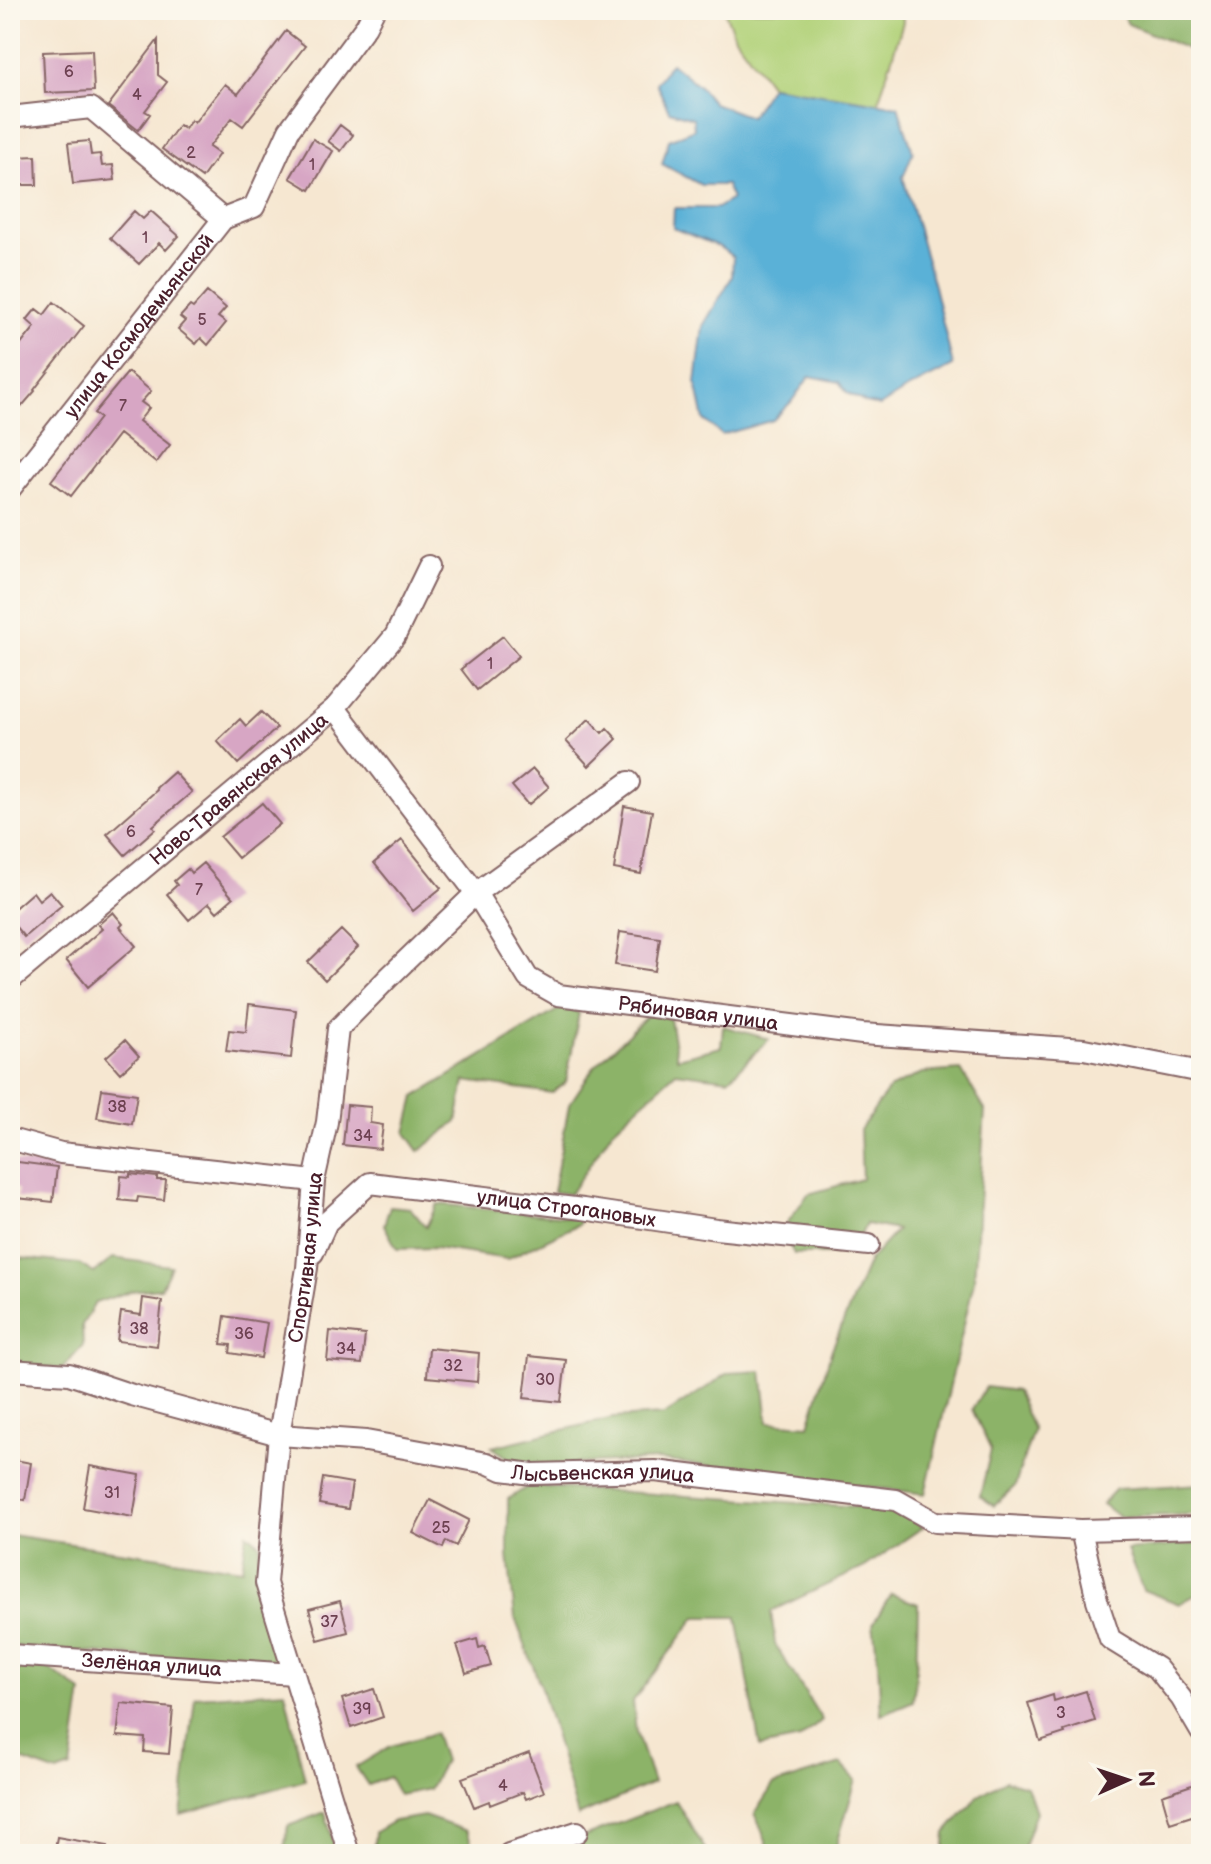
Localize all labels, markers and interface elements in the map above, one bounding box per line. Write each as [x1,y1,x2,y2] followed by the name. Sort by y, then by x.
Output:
[64,63,74,82] house number: 6
[132,86,142,105] house number: 4
[186,144,196,163] house number: 2
[309,156,315,175] house number: 1
[60,229,220,423] street label: улица Космодемьянской
[142,229,148,248] house number: 1
[197,311,207,330] house number: 5
[119,397,127,416] house number: 7
[487,655,493,674] house number: 1
[145,708,333,871] street label: Ново-Травянская улица
[126,823,136,842] house number: 6
[195,881,203,900] house number: 7
[616,992,780,1036] street label: Рябиновая улица
[107,1098,127,1117] house number: 38
[353,1127,373,1146] house number: 34
[284,1169,329,1345] street label: Спортивная улица
[475,1185,657,1233] street label: улица Строгановых
[129,1320,149,1339] house number: 38
[234,1325,254,1344] house number: 36
[336,1340,356,1359] house number: 34
[443,1357,463,1376] house number: 32
[535,1371,555,1390] house number: 30
[509,1460,696,1489] street label: Лысьвенская улица
[104,1484,120,1503] house number: 31
[432,1519,450,1538] house number: 25
[320,1613,338,1632] house number: 37
[81,1649,223,1682] street label: Зелёная улица
[352,1700,372,1719] house number: 39
[1056,1704,1066,1723] house number: 3
[1087,1740,1167,1820] north arrow
[1132,1770,1159,1788] text: N
[498,1777,508,1796] house number: 4

